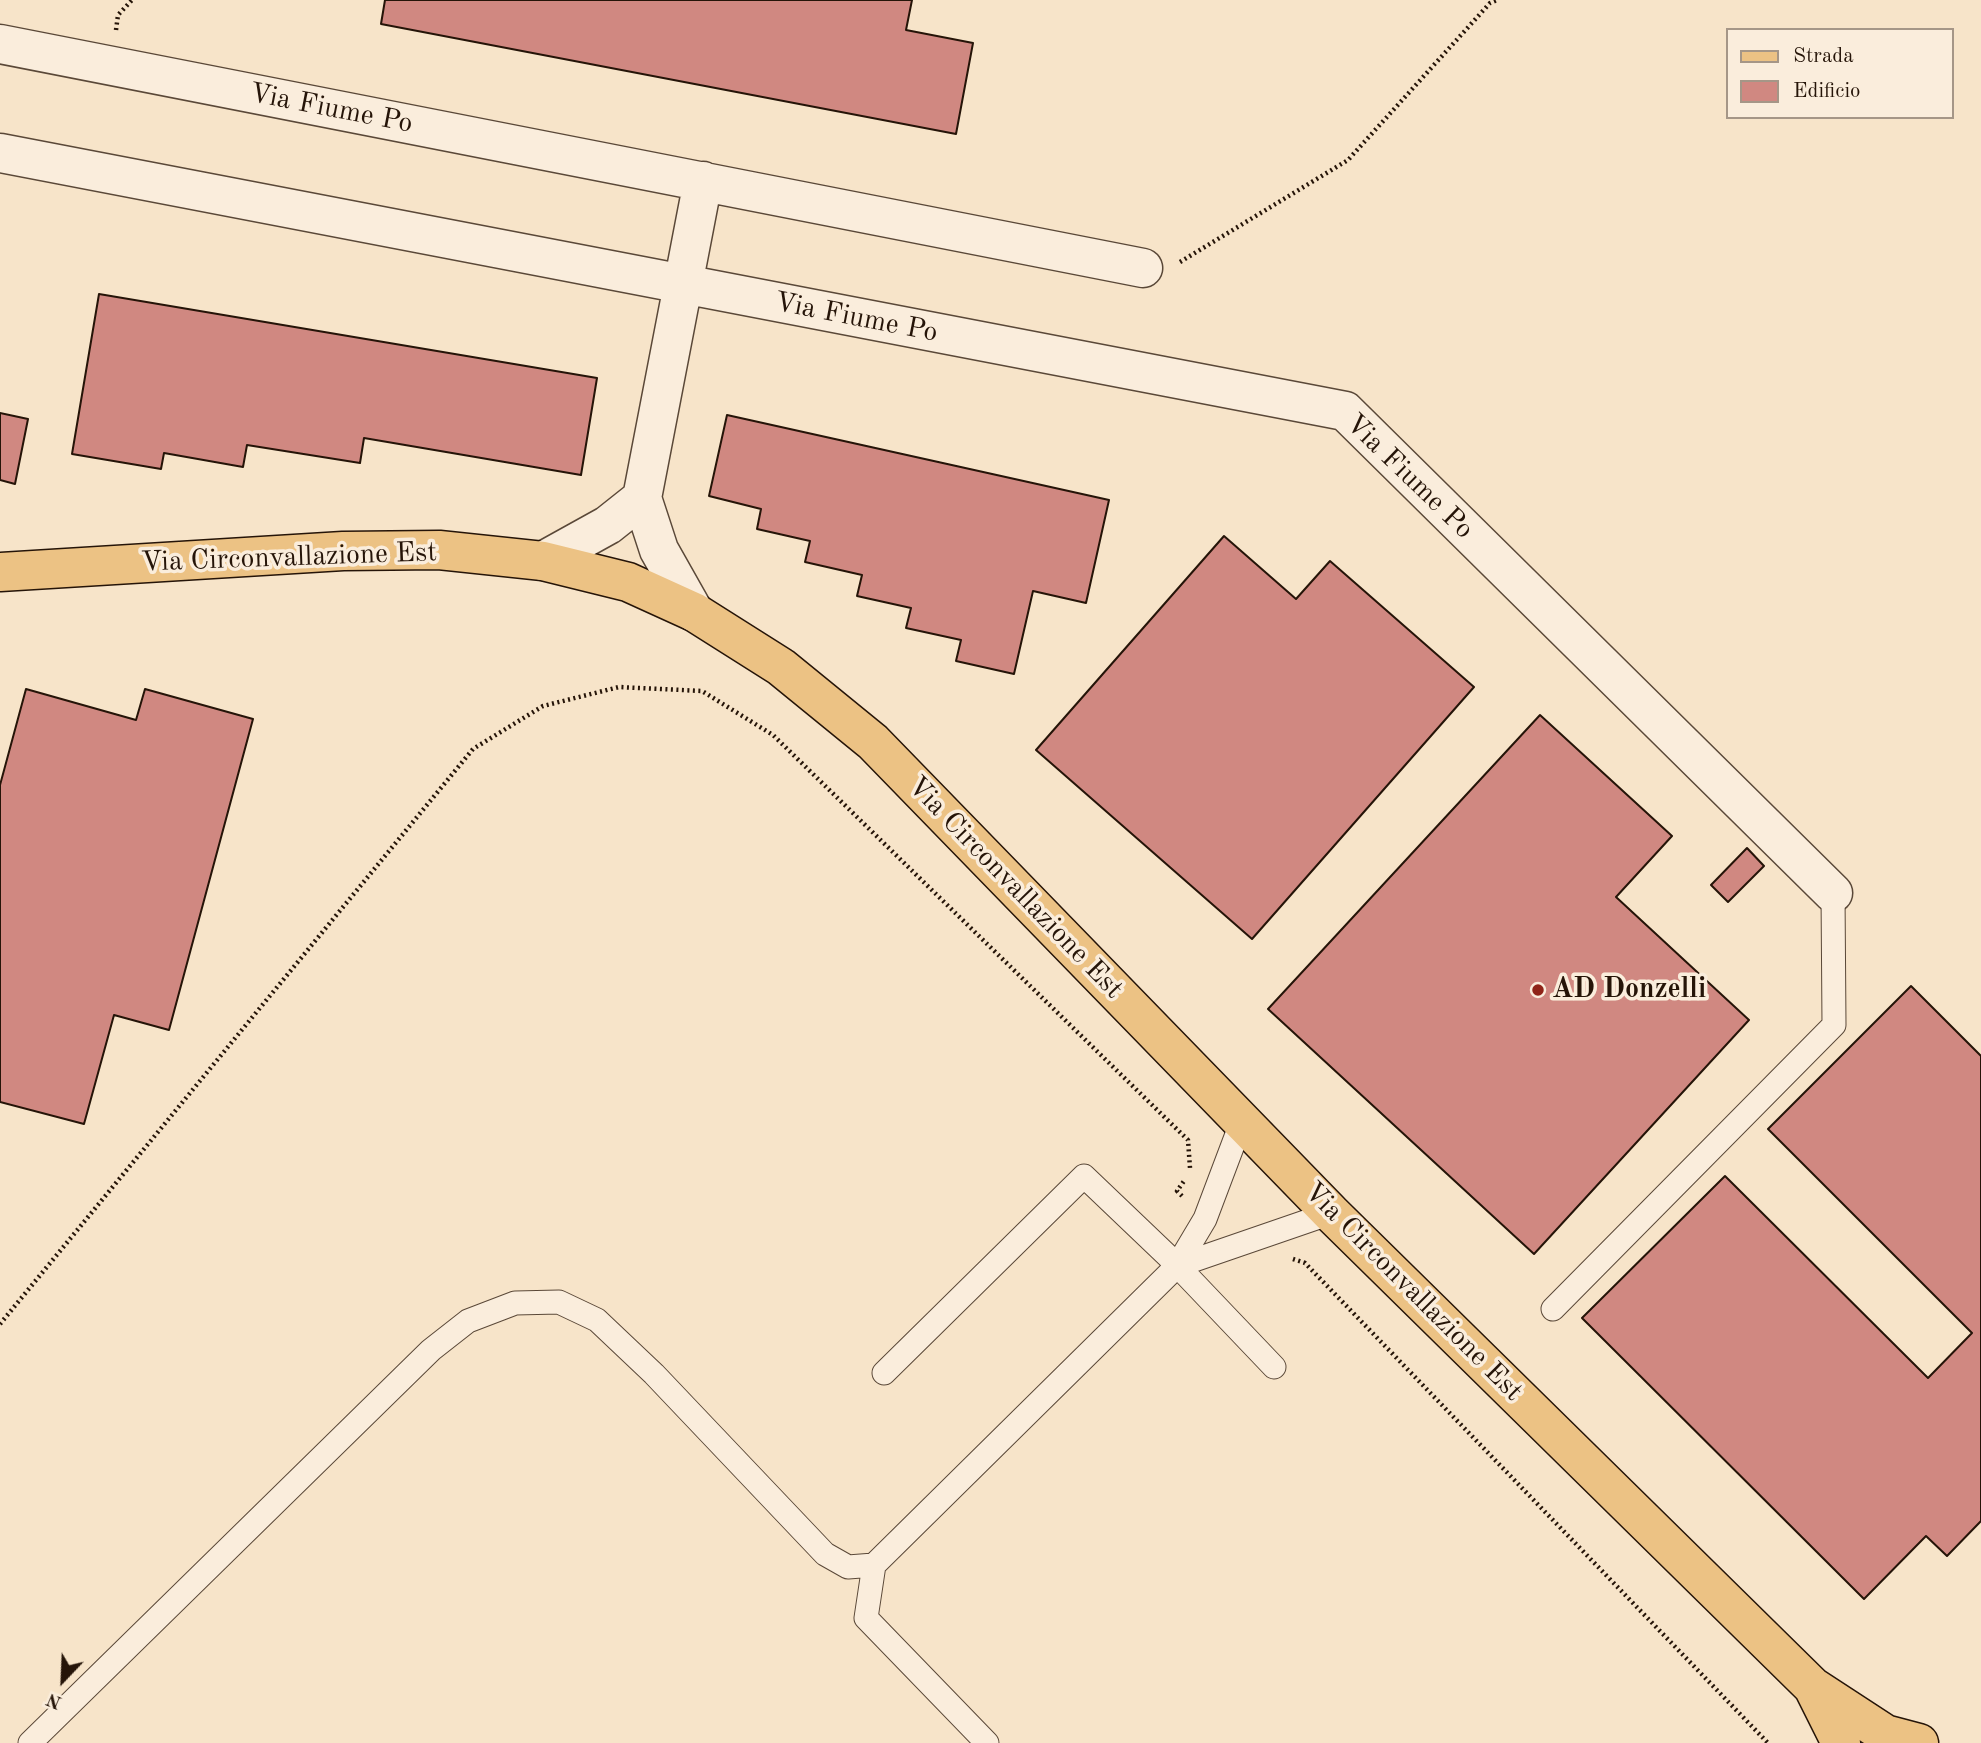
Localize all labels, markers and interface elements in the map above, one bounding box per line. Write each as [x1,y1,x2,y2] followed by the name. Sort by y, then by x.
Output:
[1726,28,1953,119] legend
[1793,46,1854,67] text: Strada
[247,77,415,141] street label: Via Fiume Po
[1793,81,1861,102] text: Edificio
[772,286,940,350] street label: Via Fiume Po
[1338,407,1480,547] street label: Via Fiume Po
[140,536,438,580] street label: Via Circonvallazione Est
[900,770,1130,1006] street label: Via Circonvallazione Est
[1552,973,1706,1007] place label: AD Donzelli
[1530,982,1546,998] marker: AD Donzelli
[1296,1175,1530,1409] street label: Via Circonvallazione Est
[28,1645,98,1715] north arrow
[44,1688,65,1711] text: N

